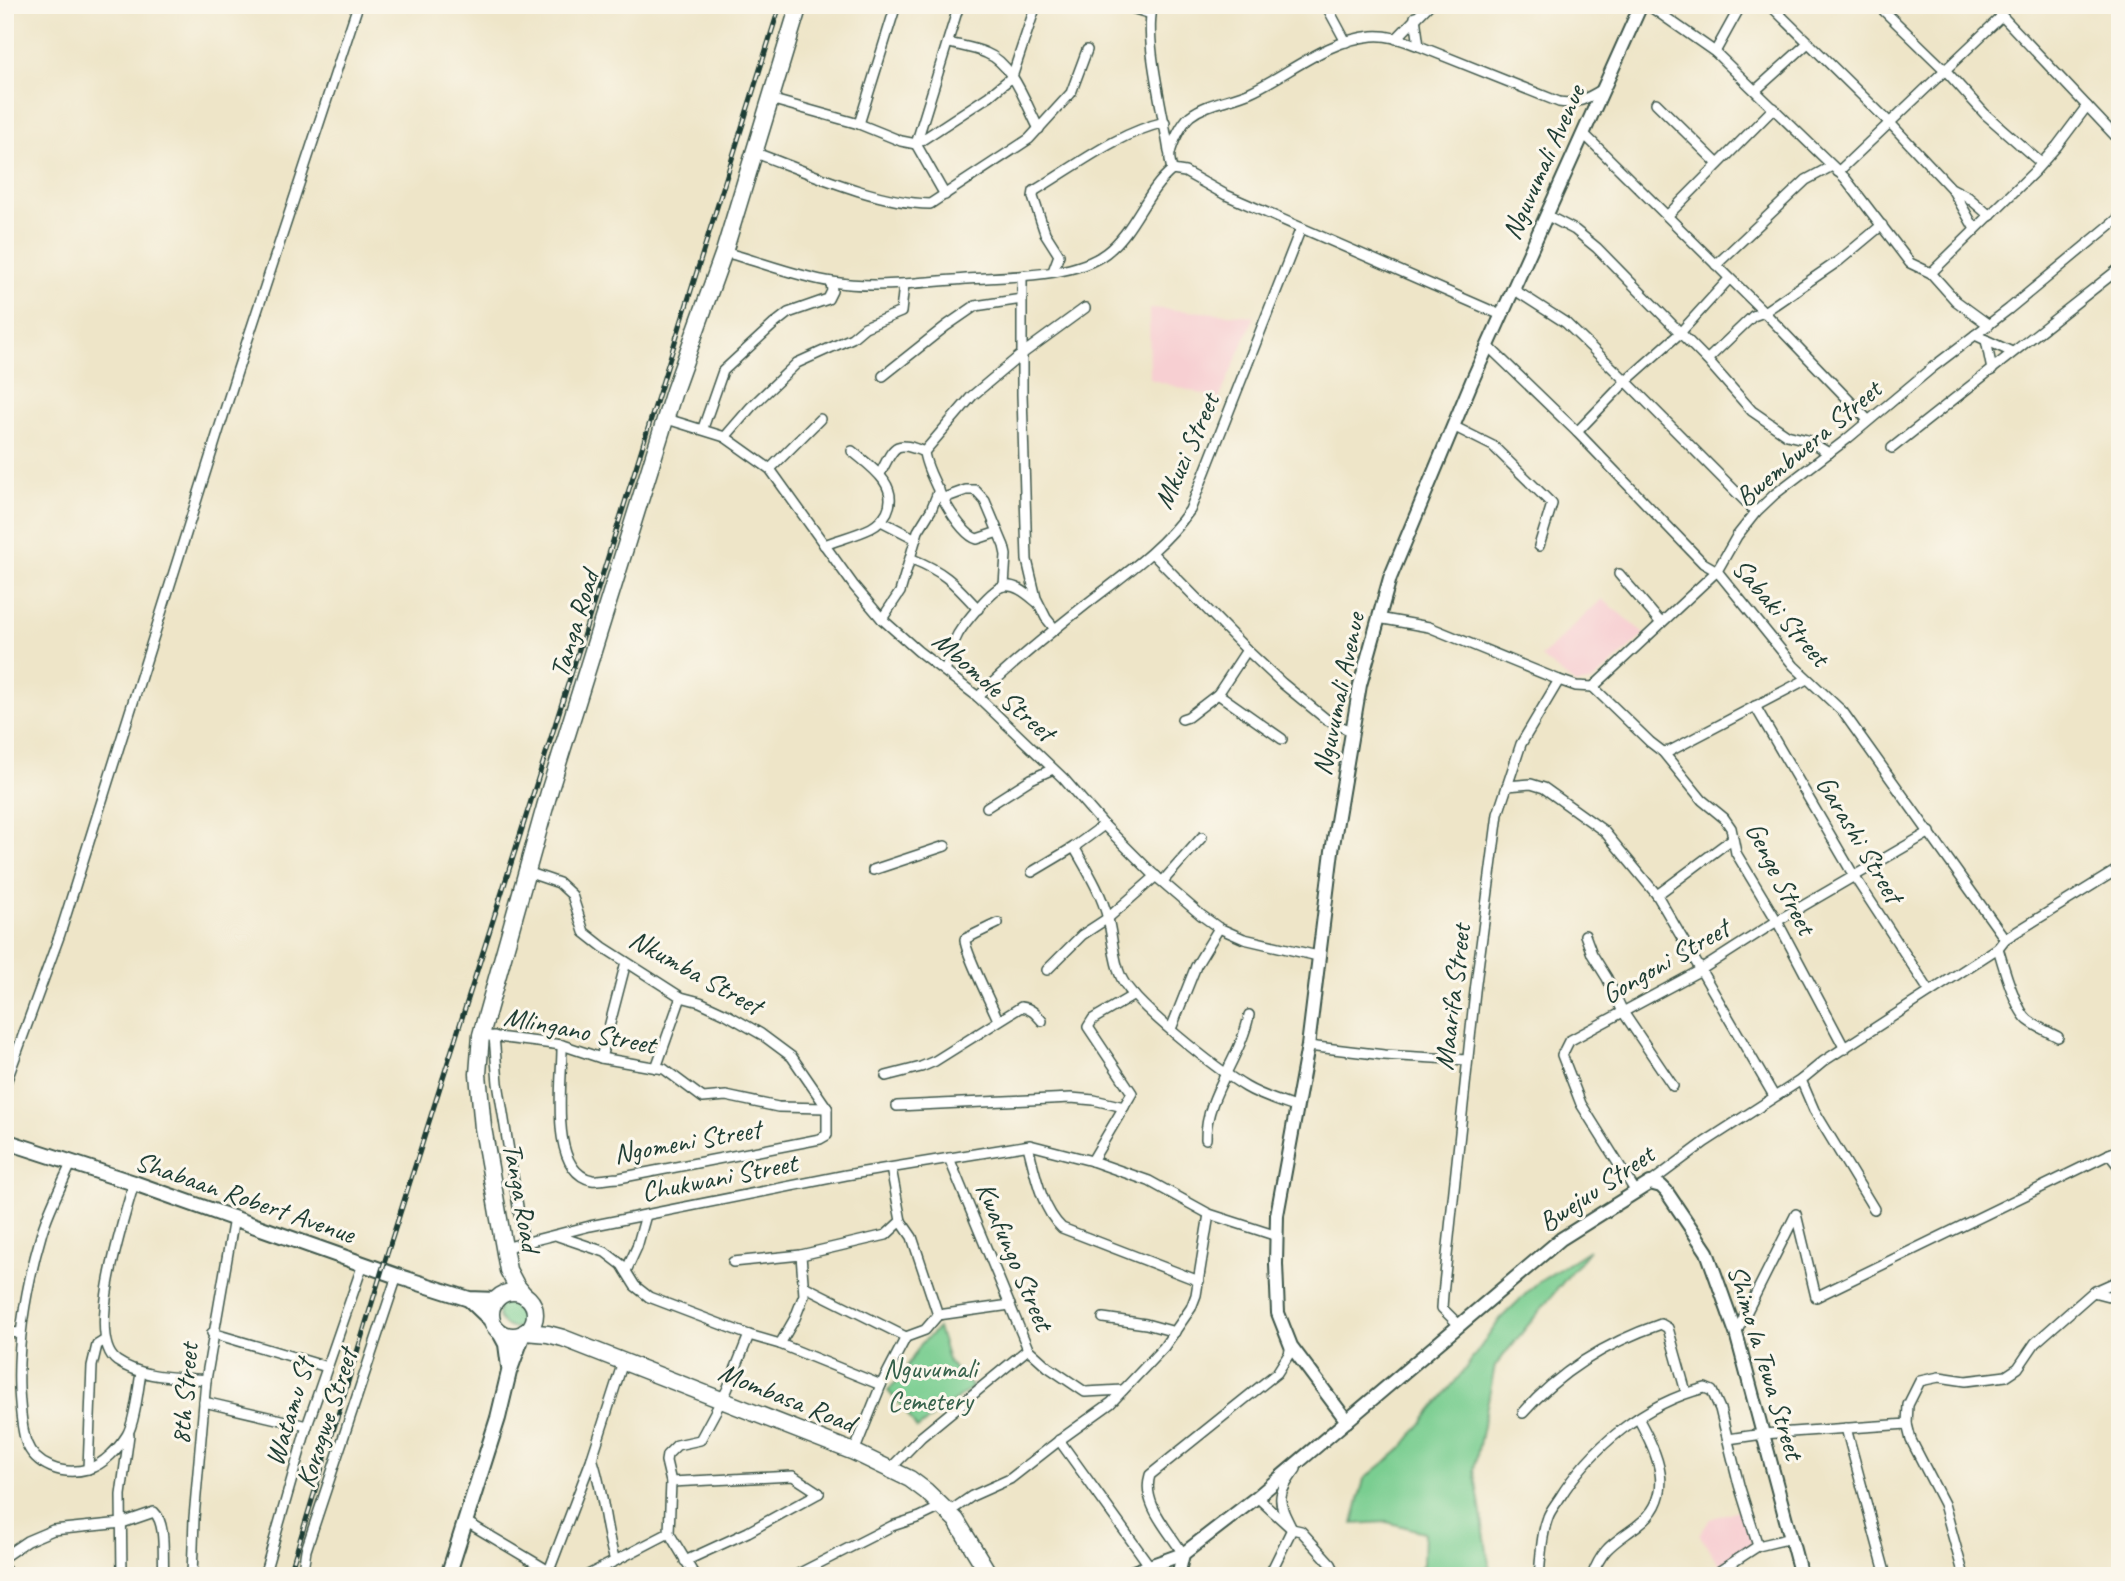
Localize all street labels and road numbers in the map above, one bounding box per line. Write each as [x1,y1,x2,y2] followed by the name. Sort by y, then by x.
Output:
[1493,78,1593,245] street label: Nguvumali Avenue
[1728,370,1890,514] street label: Bwembwera Street
[1145,385,1228,514] street label: Mkuzi Street
[1725,551,1839,675] street label: Sabaki Street
[541,562,608,682] street label: Tanga Road
[1304,608,1373,779] street label: Nguvumali Avenue
[925,623,1065,751] street label: Mbomole Street
[1808,769,1914,912] street label: Garashi Street
[1738,816,1825,943] street label: Genge Street
[1595,909,1738,1012] street label: Gongoni Street
[1426,919,1479,1072] street label: Maarifa Street
[623,921,772,1025] street label: Nkumba Street
[501,998,662,1062] street label: Mlingano Street
[611,1110,767,1171] street label: Ngomeni Street
[1532,1135,1663,1239] street label: Bwejuu Street
[495,1140,549,1258] street label: Tanga Road
[131,1143,361,1252] street label: Shabaan Robert Avenue
[638,1144,802,1209] street label: Chukwani Street
[968,1177,1063,1338] street label: Kwafungo Street
[1720,1261,1813,1466] street label: Shimo la Tewa Street
[162,1339,206,1446] street label: 8th Street
[287,1341,366,1492] street label: Korogwe Street
[256,1351,323,1470] street label: Watamu St
[714,1354,864,1442] street label: Mombasa Road

